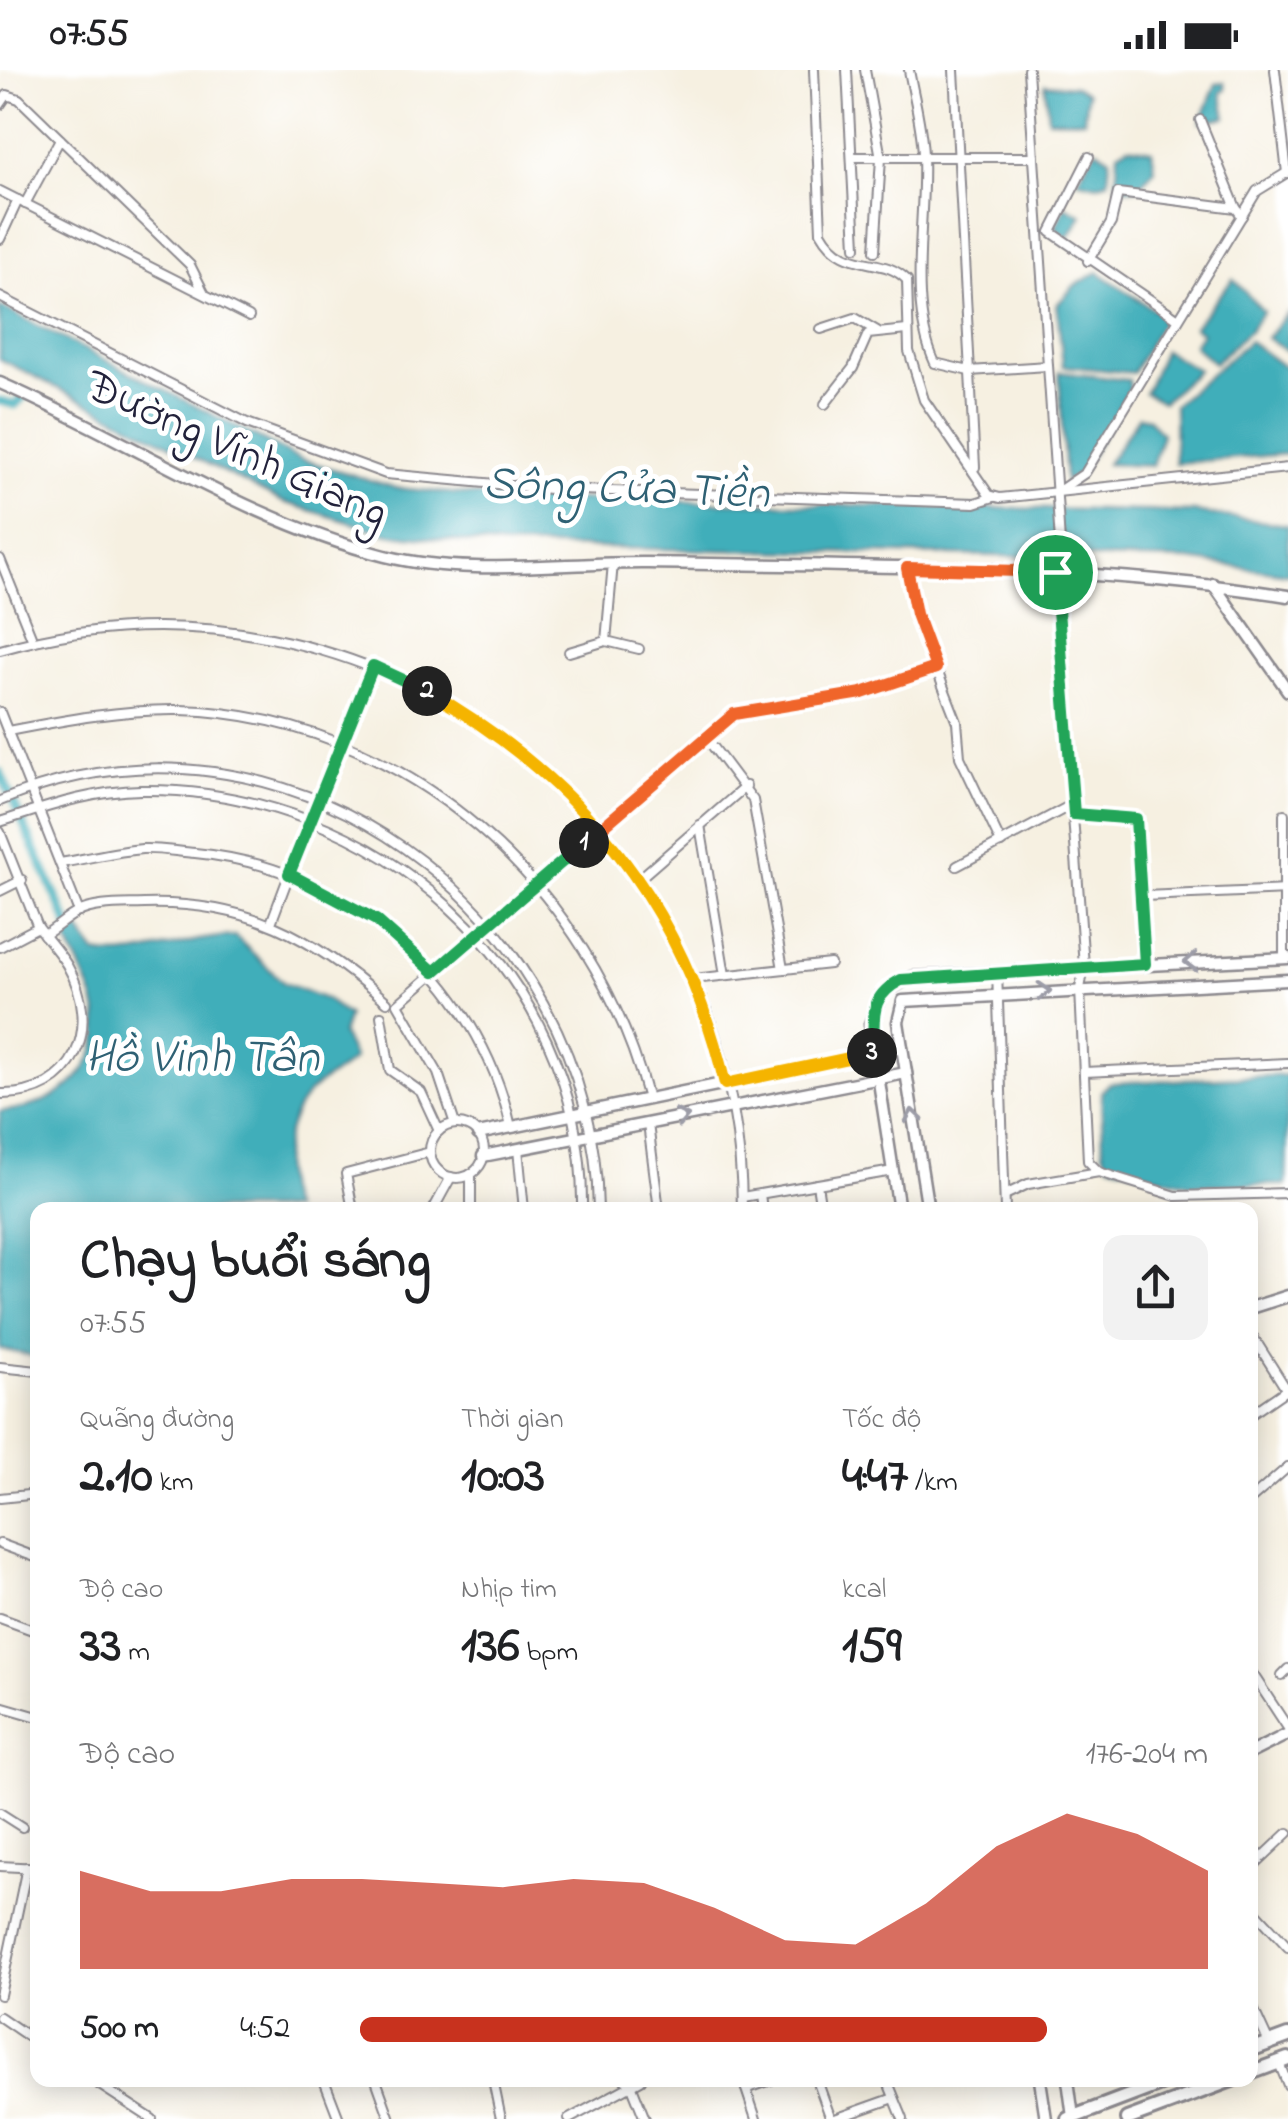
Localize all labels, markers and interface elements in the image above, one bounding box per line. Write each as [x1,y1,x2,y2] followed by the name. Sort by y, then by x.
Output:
[50,7,129,63] text: 07:55
[73,354,398,548] street label: Đường Vĩnh Giang
[482,450,771,531] water label: Sông Cửa Tiền
[1013,530,1098,615] pin
[1028,545,1083,600] icon: arrive
[402,666,452,716] pin: 2
[420,670,434,711] text: 2
[559,818,609,868] pin: 1
[580,822,588,863] text: 1
[1182,951,1198,972] one-way arrow
[1037,981,1053,1002] one-way arrow
[85,1024,320,1094] water label: Hồ Vinh Tân
[847,1028,897,1078] pin: 3
[866,1032,878,1073] text: 3
[673,1108,690,1129] one-way arrow
[903,1108,924,1124] one-way arrow
[80,1223,431,1303] text: Chạy buổi sáng
[1103,1235,1208,1340] button: share
[80,1301,146,1348] text: 07:55
[80,1400,234,1441] text: Quãng đường
[461,1400,564,1441] text: Thời gian
[842,1400,920,1441] text: Tốc độ
[80,1441,153,1514] text: 2.10
[461,1441,545,1514] text: 10:03
[842,1441,908,1514] text: 4:47
[153,1463,194,1504] text: km
[908,1463,958,1504] text: /km
[80,1570,163,1611] text: Độ cao
[461,1570,557,1611] text: Nhịp tim
[842,1570,887,1611] text: kcal
[80,1611,121,1684] text: 33
[461,1611,520,1684] text: 136
[842,1611,902,1684] text: 159
[121,1633,150,1674] text: m
[520,1633,578,1674] text: bpm
[80,1732,175,1779] text: Độ cao
[1086,1732,1208,1779] text: 176–204 m
[80,2006,159,2053] text: 500 m
[240,2006,290,2053] text: 4:52

